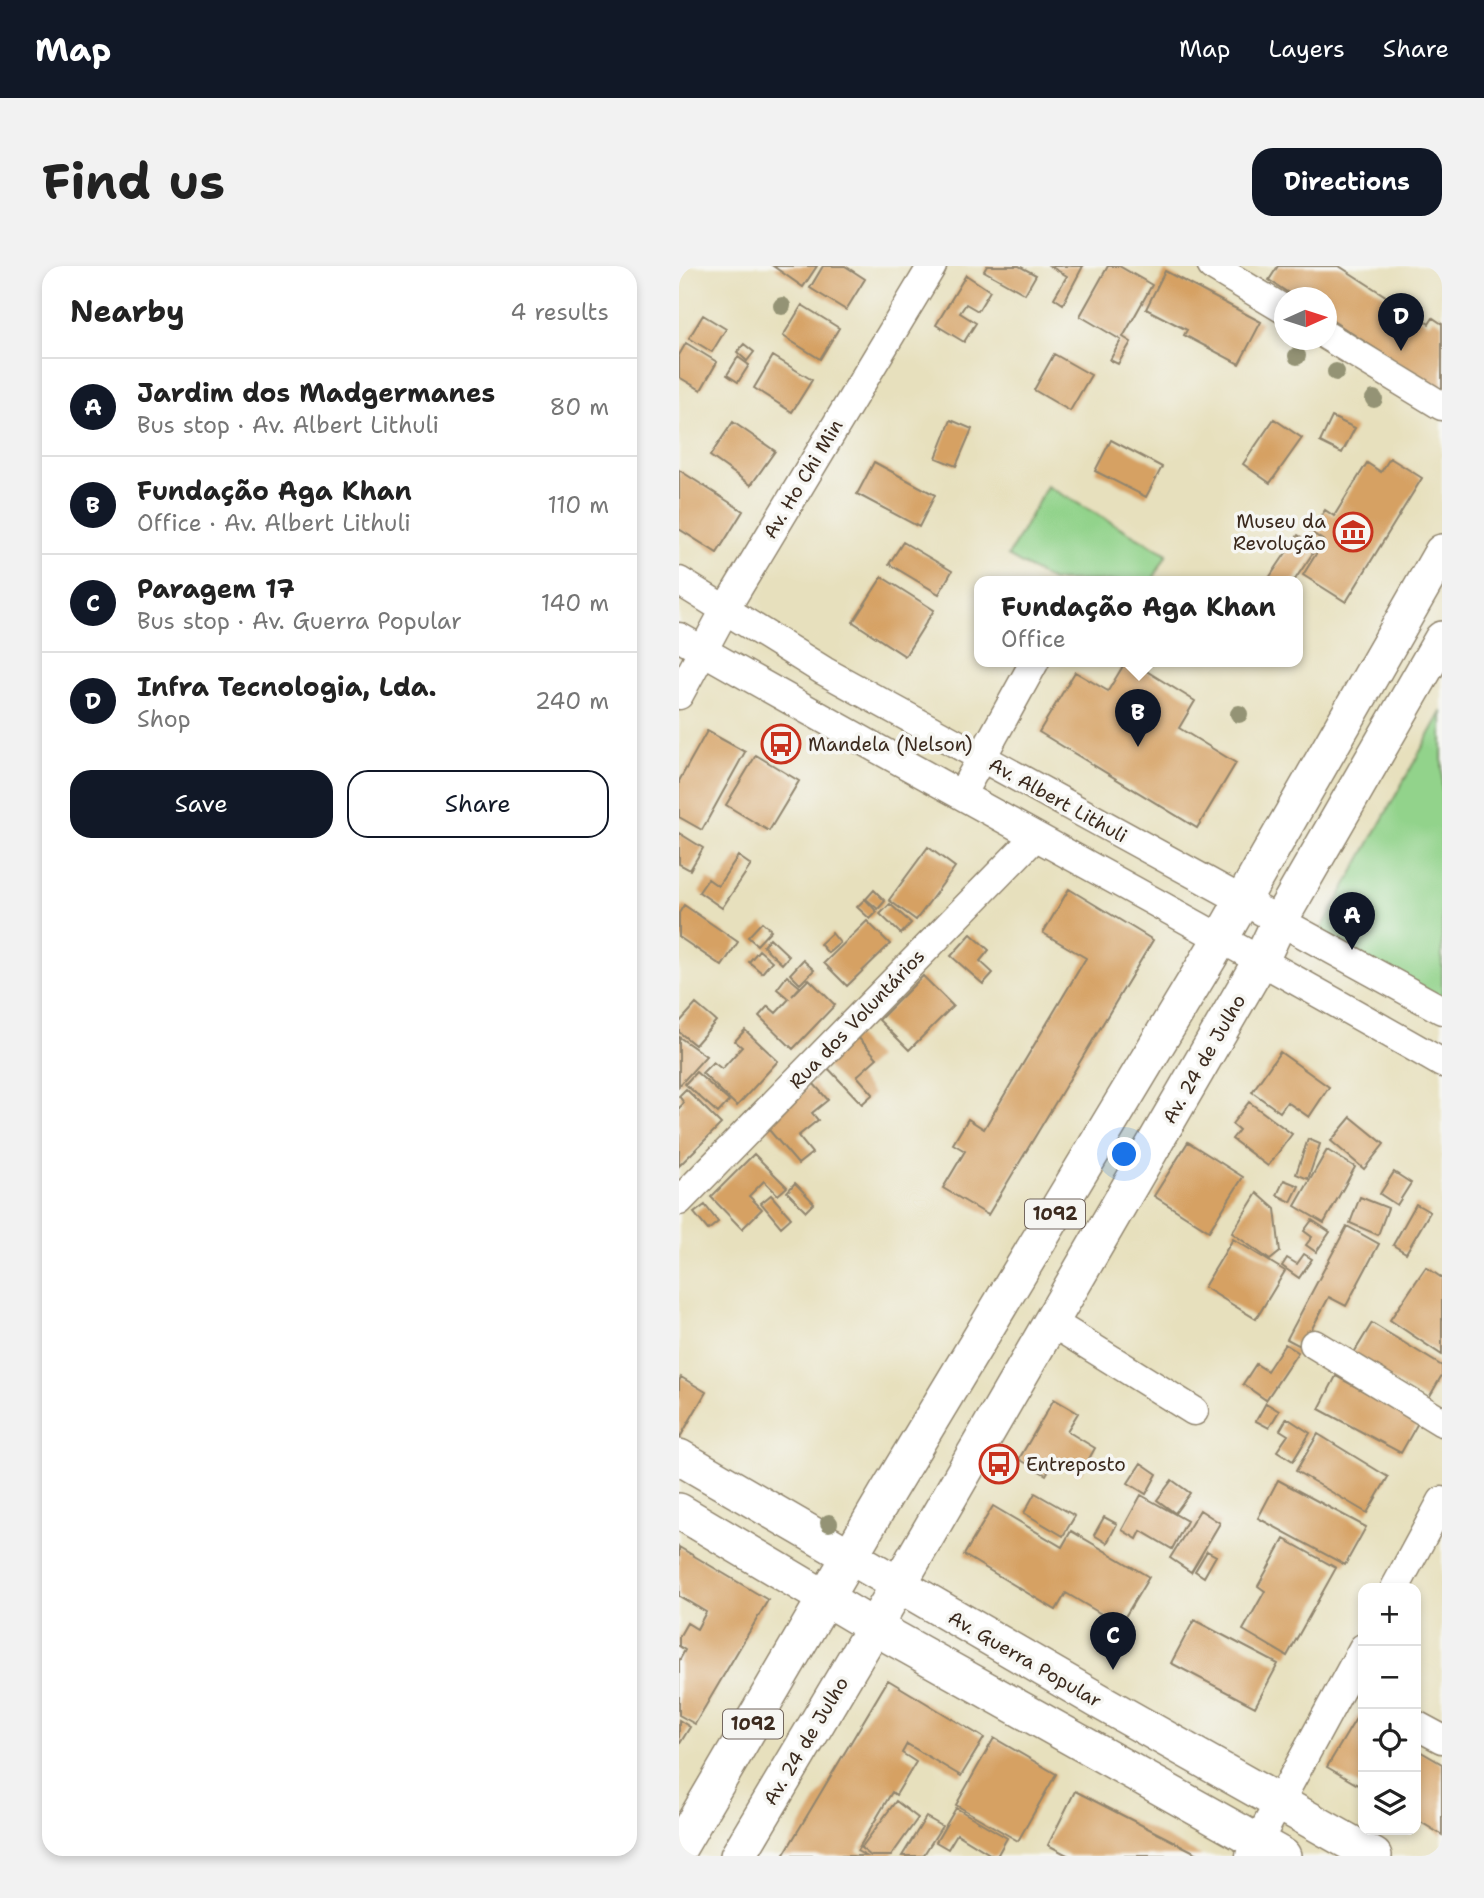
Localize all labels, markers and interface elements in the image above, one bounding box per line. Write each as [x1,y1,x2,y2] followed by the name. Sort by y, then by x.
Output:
[35,27,111,72] text: Map
[1179,33,1230,65] text: Map
[1268,33,1345,65] text: Layers
[1383,33,1449,65] text: Share
[1252,148,1442,216] button: Directions
[42,149,225,215] text: Find us
[1274,287,1337,350] north arrow
[70,291,185,332] text: Nearby
[1378,293,1424,351] pin: D
[510,297,609,327] text: 4 results
[137,375,495,410] text: Jardim dos Madgermanes
[84,392,102,422] text: A
[550,392,609,422] text: 80 m
[137,410,439,440] text: Bus stop · Av. Albert Lithuli
[758,415,848,543] street label: Av. Ho Chi Min
[137,473,412,508] text: Fundação Aga Khan
[86,490,100,520] text: B
[547,490,609,520] text: 110 m
[137,508,411,538] text: Office · Av. Albert Lithuli
[1233,509,1326,556] place label: Museu da Revolução
[1332,511,1374,553] museum icon: Museu da Revolução
[137,571,295,606] text: Paragem 17
[974,576,1303,667] popup
[86,588,100,618] text: C
[541,588,609,618] text: 140 m
[1001,589,1276,624] text: Fundação Aga Khan
[137,606,462,636] text: Bus stop · Av. Guerra Popular
[1001,624,1066,654] text: Office
[137,669,437,704] text: Infra Tecnologia, Lda.
[85,686,101,716] text: D
[535,686,609,716] text: 240 m
[1115,689,1161,747] pin: B
[137,704,191,734] text: Shop
[760,723,802,765] bus stop icon: Mandela (Nelson)
[808,732,973,757] place label: Mandela (Nelson)
[984,752,1132,848] street label: Av. Albert Lithuli
[70,770,333,838] button: Save
[347,770,609,838] button: Share
[1329,892,1375,950] pin: A
[784,944,930,1094] street label: Rua dos Voluntários
[1157,990,1251,1128] street label: Av. 24 de Julho
[1107,1137,1141,1171] your location
[1025,1199,1085,1228] road number: 1092
[978,1443,1020,1485] bus stop icon: Entreposto
[1026,1452,1126,1477] place label: Entreposto
[1358,1583,1421,1835] map controls
[1358,1583,1421,1646] button: +
[944,1605,1106,1713] street label: Av. Guerra Popular
[1090,1612,1136,1670] pin: C
[1358,1646,1421,1709] button: −
[758,1672,854,1810] street label: Av. 24 de Julho
[723,1709,783,1738] road number: 1092
[1358,1709,1421,1772] button: locate
[1358,1772,1421,1835] button: layers

